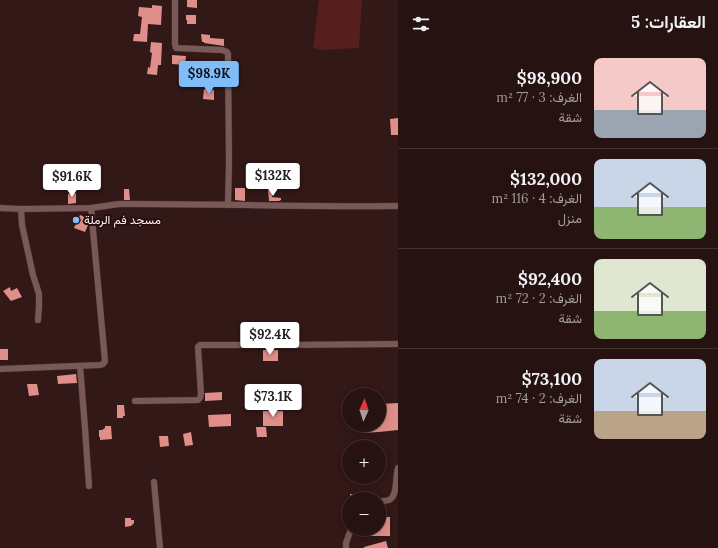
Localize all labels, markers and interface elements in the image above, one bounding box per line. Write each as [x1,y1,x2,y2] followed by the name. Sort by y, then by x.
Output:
[631,11,706,33] text: العقارات: 5
[410,13,432,35] icon: filters
[176,61,242,95] pin: $98.9K
[188,65,230,82] text: $98.9K
[517,67,582,89] text: $98,900
[626,74,674,122] icon: home
[496,89,582,106] text: الغرف: 3 · 77 m²
[559,109,582,126] text: شقة
[245,163,301,197] pin: $132K
[39,164,105,198] pin: $91.6K
[255,167,291,184] text: $132K
[52,168,92,185] text: $91.6K
[510,168,582,190] text: $132,000
[626,175,674,223] icon: home
[492,190,582,207] text: الغرف: 4 · 116 m²
[558,210,582,227] text: منزل
[84,212,161,228] place label: مسجد فم الرملة
[71,215,81,225] marker: مسجد فم الرملة
[518,268,582,290] text: $92,400
[626,275,674,323] icon: home
[496,290,582,307] text: الغرف: 2 · 72 m²
[559,310,582,327] text: شقة
[237,322,303,356] pin: $92.4K
[249,326,291,343] text: $92.4K
[522,368,582,390] text: $73,100
[626,375,674,423] icon: home
[240,384,306,418] pin: $73.1K
[254,388,292,405] text: $73.1K
[342,388,386,432] north arrow
[342,388,386,536] map controls
[496,390,582,407] text: الغرف: 2 · 74 m²
[559,410,582,427] text: شقة
[342,440,386,484] button: +
[342,492,386,536] button: −

